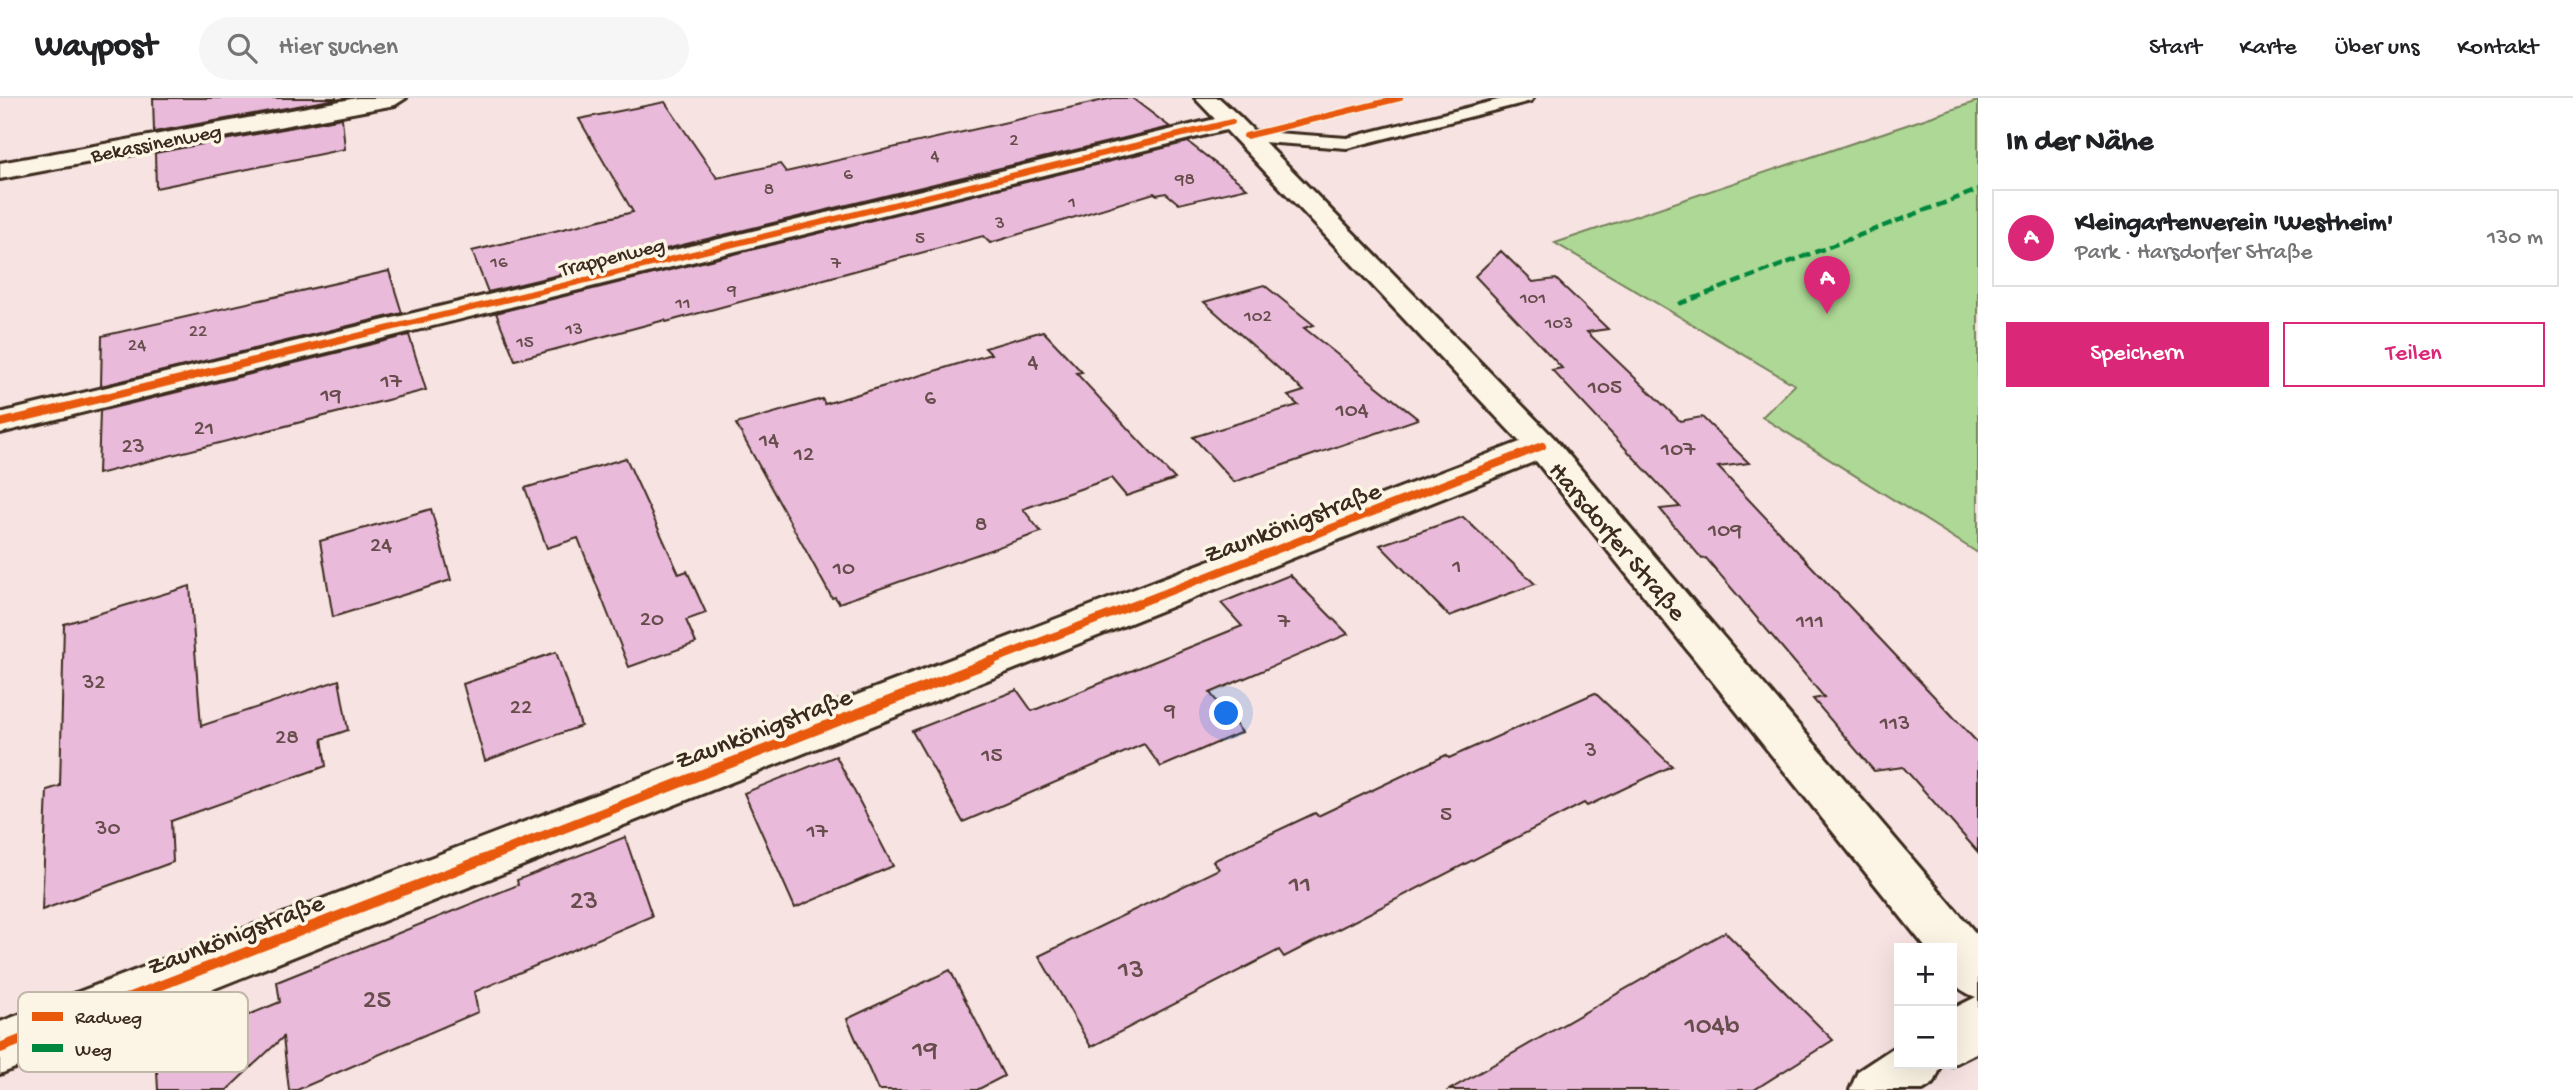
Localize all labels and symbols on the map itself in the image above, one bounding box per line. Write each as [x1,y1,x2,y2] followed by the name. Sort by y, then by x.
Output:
[88,121,224,171] street label: Bekassinenweg
[1009,130,1019,153] house number: 2
[931,146,940,169] house number: 4
[843,164,853,187] house number: 6
[1174,169,1195,192] house number: 98
[764,179,774,202] house number: 8
[1067,192,1076,215] house number: 1
[994,213,1005,236] house number: 3
[915,228,925,251] house number: 5
[557,234,668,285] street label: Trappenweg
[489,252,508,275] house number: 16
[830,253,842,276] house number: 7
[1804,256,1850,314] pin: A
[726,280,737,303] house number: 9
[1519,288,1546,311] house number: 101
[674,293,691,316] house number: 11
[1243,306,1272,329] house number: 102
[1544,313,1573,336] house number: 103
[564,319,583,342] house number: 13
[189,321,207,344] house number: 22
[515,332,534,355] house number: 15
[128,335,146,358] house number: 24
[1028,350,1039,377] house number: 4
[379,369,403,396] house number: 17
[1587,375,1622,402] house number: 105
[320,383,342,410] house number: 19
[924,386,936,413] house number: 6
[1334,398,1369,425] house number: 104
[194,416,214,443] house number: 21
[758,428,779,455] house number: 14
[121,434,145,461] house number: 23
[1660,437,1696,464] house number: 107
[793,442,814,469] house number: 12
[1540,457,1692,629] street label: Harsdorfer Straße
[1201,477,1387,573] street label: Zaunkönigstraße
[975,512,987,539] house number: 8
[1707,518,1742,545] house number: 109
[370,533,392,560] house number: 24
[1451,554,1462,581] house number: 1
[832,556,855,583] house number: 10
[640,607,664,634] house number: 20
[1277,609,1291,636] house number: 7
[1795,609,1824,636] house number: 111
[81,670,106,697] house number: 32
[672,683,858,779] street label: Zaunkönigstraße
[510,695,532,722] house number: 22
[1209,696,1243,730] your location
[1163,698,1176,725] house number: 9
[1879,711,1910,738] house number: 113
[275,725,299,752] house number: 28
[1584,738,1597,765] house number: 3
[980,743,1003,770] house number: 15
[1440,802,1452,829] house number: 5
[95,816,121,843] house number: 30
[805,819,829,846] house number: 17
[1288,870,1311,903] house number: 11
[570,886,598,919] house number: 23
[144,889,330,985] street label: Zaunkönigstraße
[1117,955,1144,988] house number: 13
[363,985,391,1018] house number: 25
[18,992,248,1072] legend
[75,1008,142,1031] text: Radweg
[1683,1011,1740,1044] house number: 104b
[911,1035,938,1068] house number: 19
[75,1040,112,1063] text: Weg

